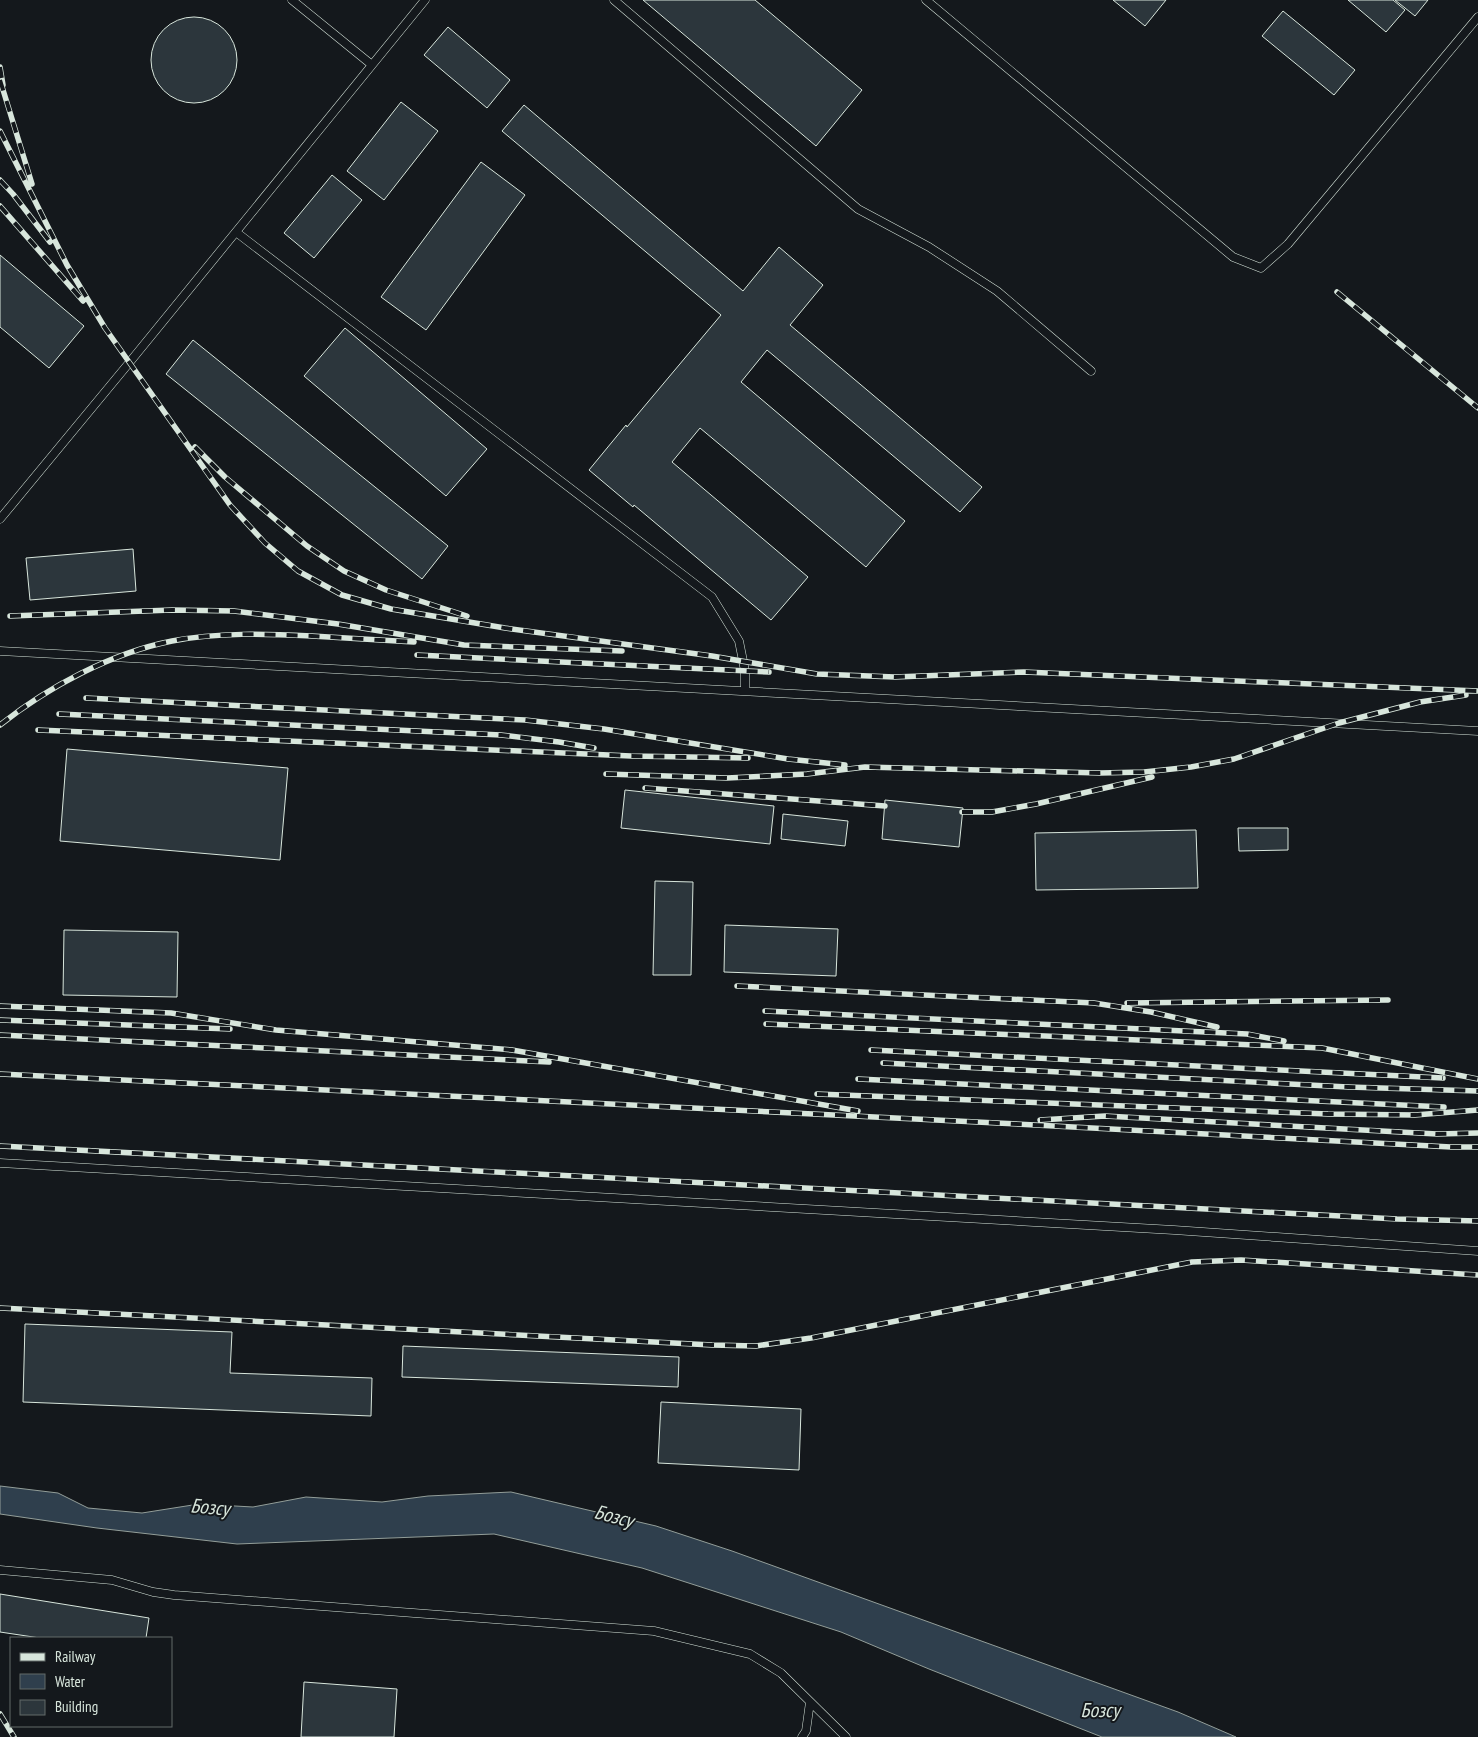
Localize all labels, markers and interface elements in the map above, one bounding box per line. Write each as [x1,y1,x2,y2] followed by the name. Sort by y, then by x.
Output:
[189,1492,233,1522] water label: Бозсу
[592,1498,639,1534] water label: Бозсу
[10,1637,172,1727] legend
[55,1647,96,1666] text: Railway
[55,1672,86,1691] text: Water
[55,1697,98,1716] text: Building
[1081,1697,1122,1723] water label: Бозсу

